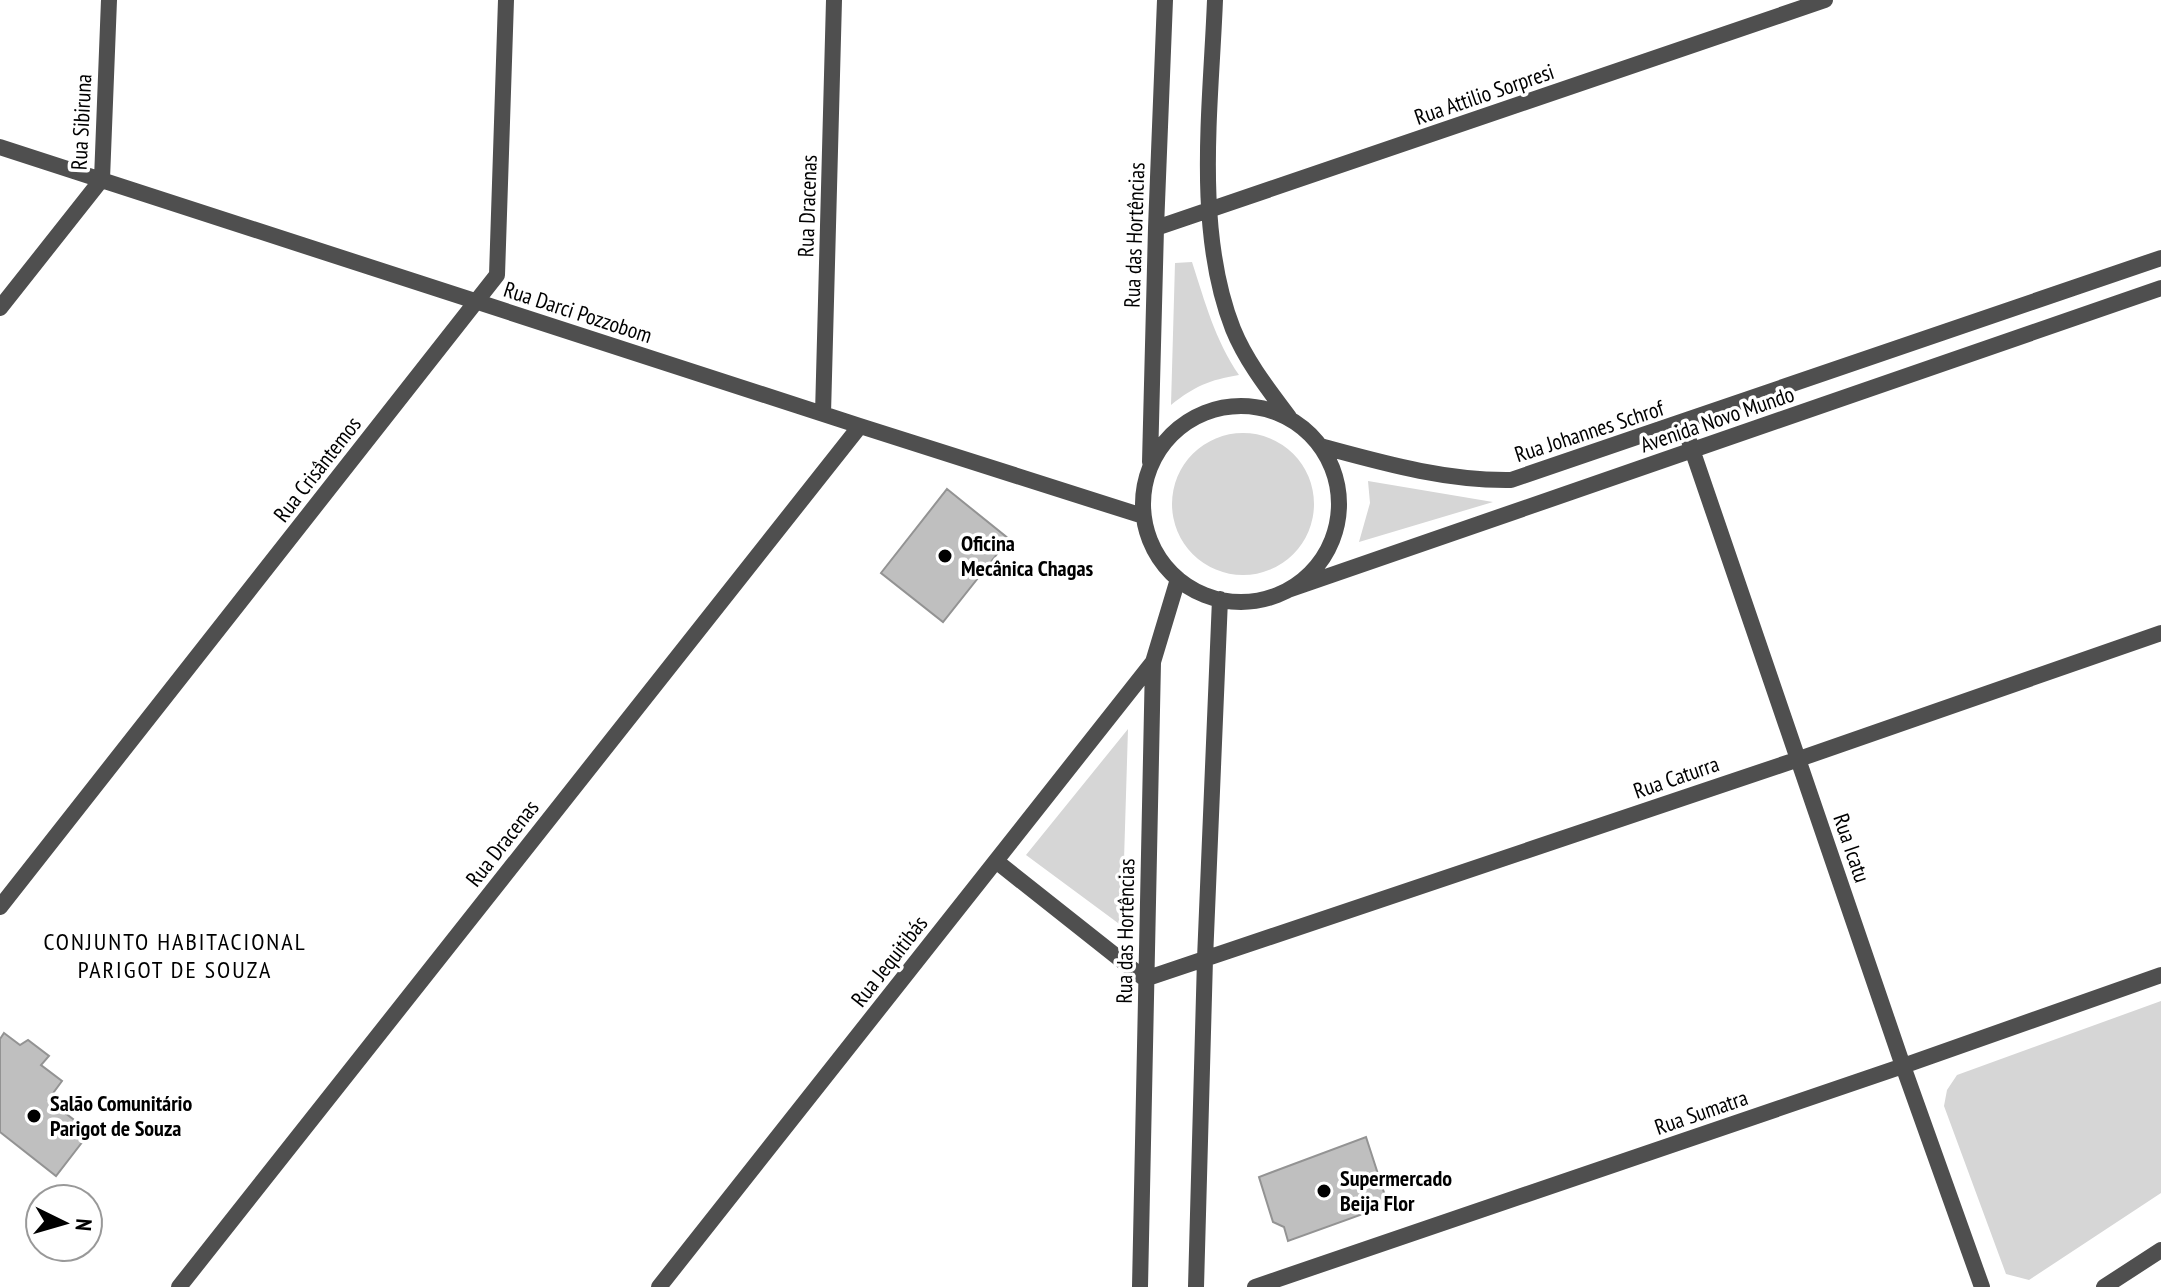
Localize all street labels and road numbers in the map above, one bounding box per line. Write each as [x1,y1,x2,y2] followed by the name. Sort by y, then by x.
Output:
[1410,57,1558,131] street label: Rua Attilio Sorpresi
[65,73,97,171] street label: Rua Sibiruna
[791,154,823,258] street label: Rua Dracenas
[1117,162,1151,308] street label: Rua das Hortências
[500,275,656,349] street label: Rua Darci Pozzobom
[1636,380,1798,458] street label: Avenida Novo Mundo
[1511,393,1668,468] street label: Rua Johannes Schrof
[267,411,367,527] street label: Rua Crisântemos
[1630,749,1722,805] street label: Rua Caturra
[459,794,545,892] street label: Rua Dracenas
[1827,810,1877,886] street label: Rua Icatu
[1110,858,1140,1004] street label: Rua das Hortências
[845,910,933,1012] street label: Rua Jequitibás
[1651,1083,1751,1141] street label: Rua Sumatra

